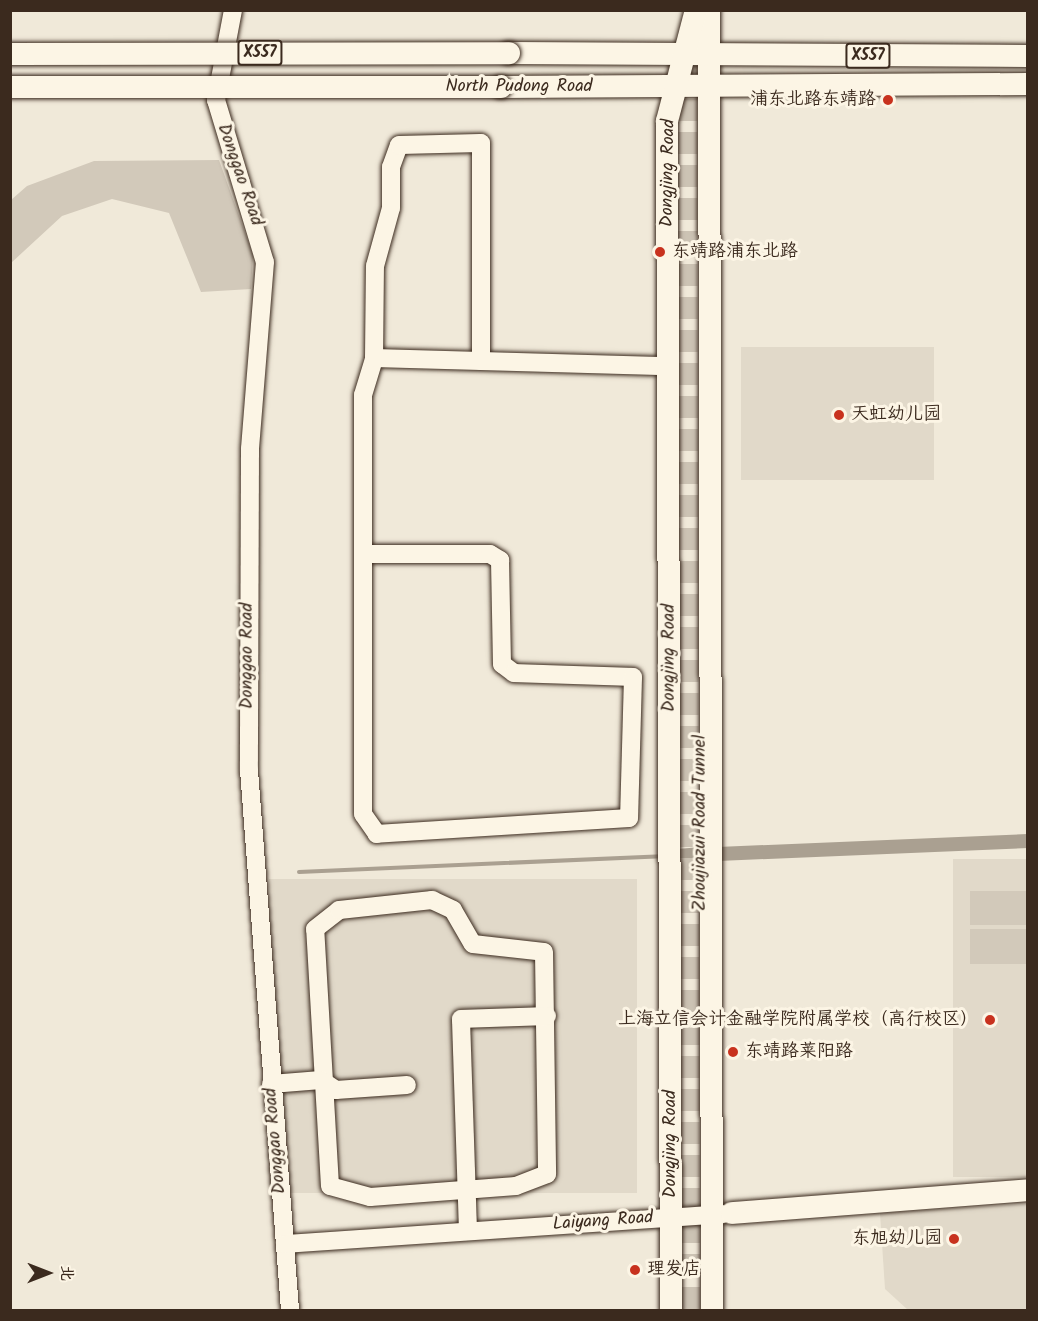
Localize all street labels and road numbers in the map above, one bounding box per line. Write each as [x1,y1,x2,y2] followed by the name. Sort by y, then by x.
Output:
[236,40,284,66] road number: X557
[844,43,892,69] road number: X557
[445,76,593,98] street label: North Pudong Road
[657,119,681,227] street label: Dongjing Road
[211,121,267,229] street label: Donggao Road
[237,603,259,709] street label: Donggao Road
[659,604,681,712] street label: Dongjing Road
[690,735,712,911] street label: Zhoujiazui Road Tunnel
[261,1087,291,1195] street label: Donggao Road
[660,1090,682,1198] street label: Dongjing Road
[552,1208,654,1236] street label: Laiyang Road

